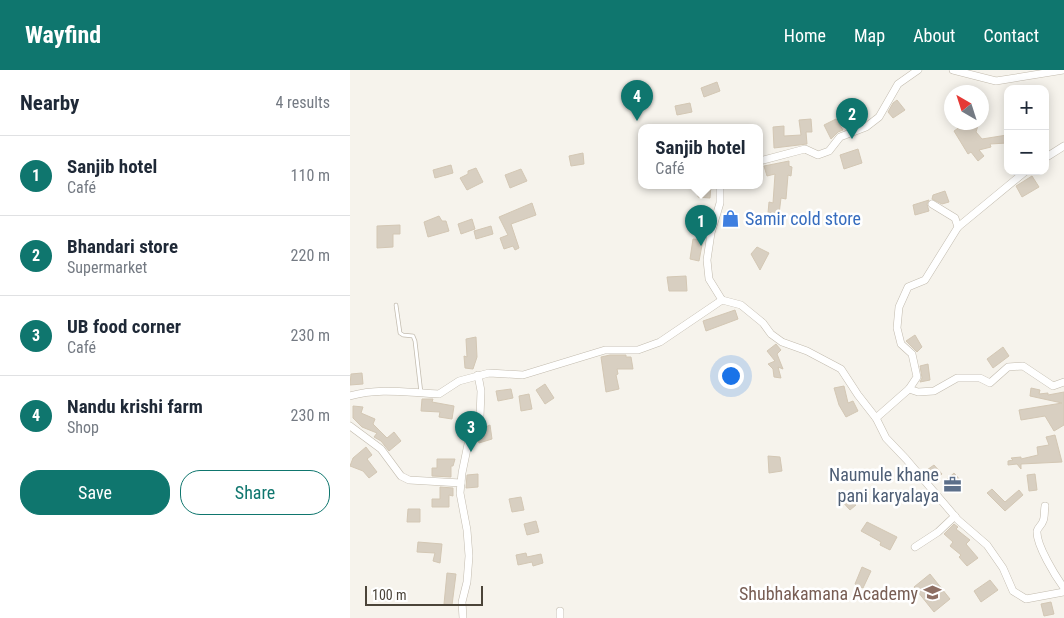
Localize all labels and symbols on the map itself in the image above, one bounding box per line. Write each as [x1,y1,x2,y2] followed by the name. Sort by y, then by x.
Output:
[621,80,653,121] pin: 4
[944,85,989,130] north arrow
[836,98,868,139] pin: 2
[685,205,717,246] pin: 1
[721,208,741,228] shop icon: Samir cold store
[745,208,861,229] place label: Samir cold store
[718,363,744,389] your location
[455,411,487,452] pin: 3
[829,464,939,506] place label: Naumule khane pani karyalaya
[943,474,963,494] office icon: Naumule khane pani karyalaya
[365,583,482,606] scale bar
[739,583,918,604] place label: Shubhakamana Academy
[922,583,942,603] school or university icon: Shubhakamana Academy

